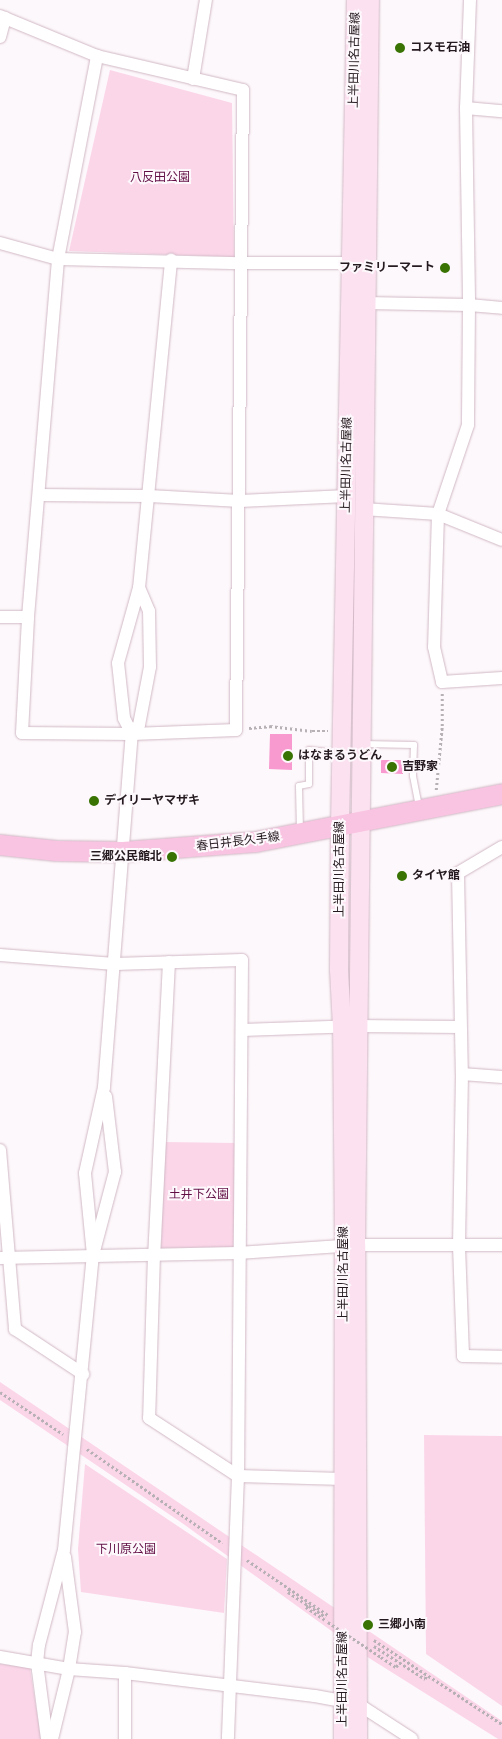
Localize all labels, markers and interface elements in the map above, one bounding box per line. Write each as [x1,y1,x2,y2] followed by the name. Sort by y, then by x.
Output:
[347,12,363,108] street label: 上半田川名古屋線
[410,41,470,55] place label: コスモ石油
[394,42,406,54] marker: コスモ石油
[130,171,190,185] park label: 八反田公園
[339,261,435,275] place label: ファミリーマート
[439,262,451,274] marker: ファミリーマート
[339,417,355,513] street label: 上半田川名古屋線
[298,749,382,763] place label: はなまるうどん
[282,750,294,762] marker: はなまるうどん
[402,760,438,774] place label: 吉野家
[386,761,398,773] marker: 吉野家
[104,794,200,808] place label: デイリーヤマザキ
[88,795,100,807] marker: デイリーヤマザキ
[333,821,347,917] street label: 上半田川名古屋線
[195,830,281,854] street label: 春日井長久手線
[90,850,162,864] place label: 三郷公民館北
[166,851,178,863] marker: 三郷公民館北
[412,869,460,883] place label: タイヤ館
[396,870,408,882] marker: タイヤ館
[169,1188,229,1202] park label: 土井下公園
[337,1226,351,1322] street label: 上半田川名古屋線
[96,1543,156,1557] park label: 下川原公園
[378,1618,426,1632] place label: 三郷小南
[362,1619,374,1631] marker: 三郷小南
[336,1631,350,1727] street label: 上半田川名古屋線

